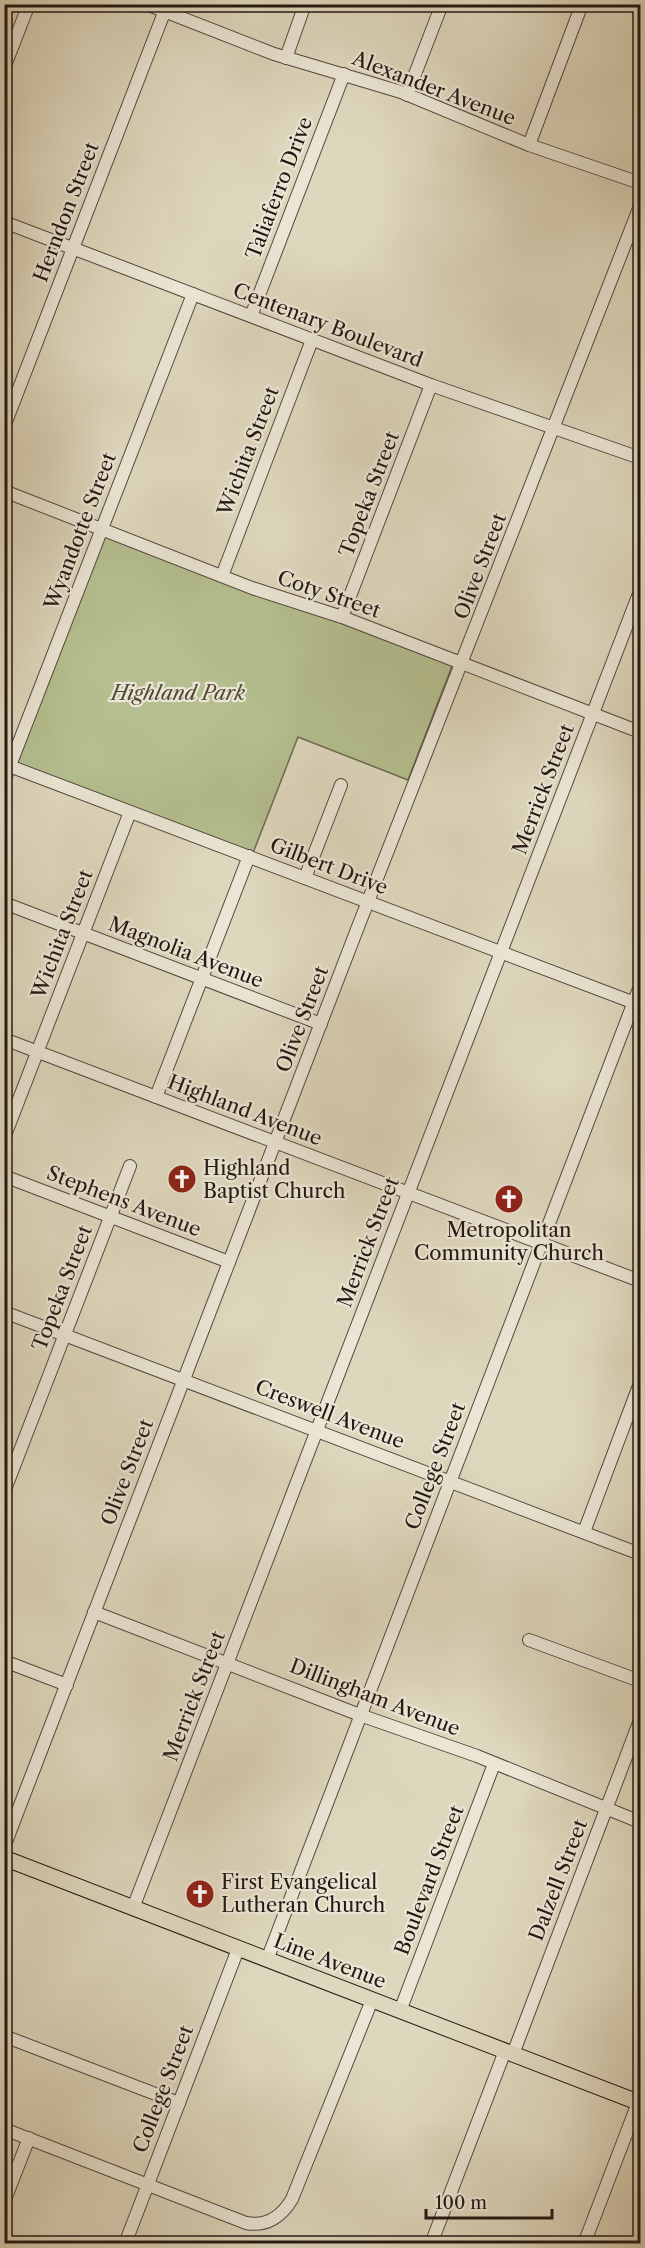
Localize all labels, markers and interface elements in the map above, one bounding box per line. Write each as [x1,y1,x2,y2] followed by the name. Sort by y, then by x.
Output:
[348,45,519,130] street label: Alexander Avenue
[241,113,317,263] street label: Taliaferro Drive
[28,139,104,285] street label: Herndon Street
[230,278,426,372] street label: Centenary Boulevard
[212,383,284,520] street label: Wichita Street
[334,428,404,560] street label: Topeka Street
[39,449,121,614] street label: Wyandotte Street
[449,510,511,622] street label: Olive Street
[274,565,384,623] street label: Coty Street
[109,681,246,705] park label: Highland Park
[507,721,579,857] street label: Merrick Street
[267,833,391,899] street label: Gilbert Drive
[26,866,98,1003] street label: Wichita Street
[105,911,267,993] street label: Magnolia Avenue
[271,963,333,1075] street label: Olive Street
[165,1070,325,1150] street label: Highland Avenue
[203,1156,346,1203] place label: Highland Baptist Church
[44,1161,204,1241] street label: Stephens Avenue
[166,1163,198,1195] church icon: Highland Baptist Church
[332,1174,404,1310] street label: Merrick Street
[493,1183,525,1215] church icon: Metropolitan Community Church
[414,1218,605,1265] place label: Metropolitan Community Church
[27,1222,97,1354] street label: Topeka Street
[252,1374,408,1454] street label: Creswell Avenue
[400,1399,470,1533] street label: College Street
[96,1416,158,1528] street label: Olive Street
[158,1628,230,1764] street label: Merrick Street
[286,1653,464,1741] street label: Dillingham Avenue
[389,1802,469,1958] street label: Boulevard Street
[524,1816,592,1944] street label: Dalzell Street
[221,1870,386,1917] place label: First Evangelical Lutheran Church
[184,1878,216,1910] church icon: First Evangelical Lutheran Church
[270,1929,390,1993] street label: Line Avenue
[128,2022,198,2156] street label: College Street
[426,2182,552,2220] scale bar
[435,2192,487,2214] text: 100 m

